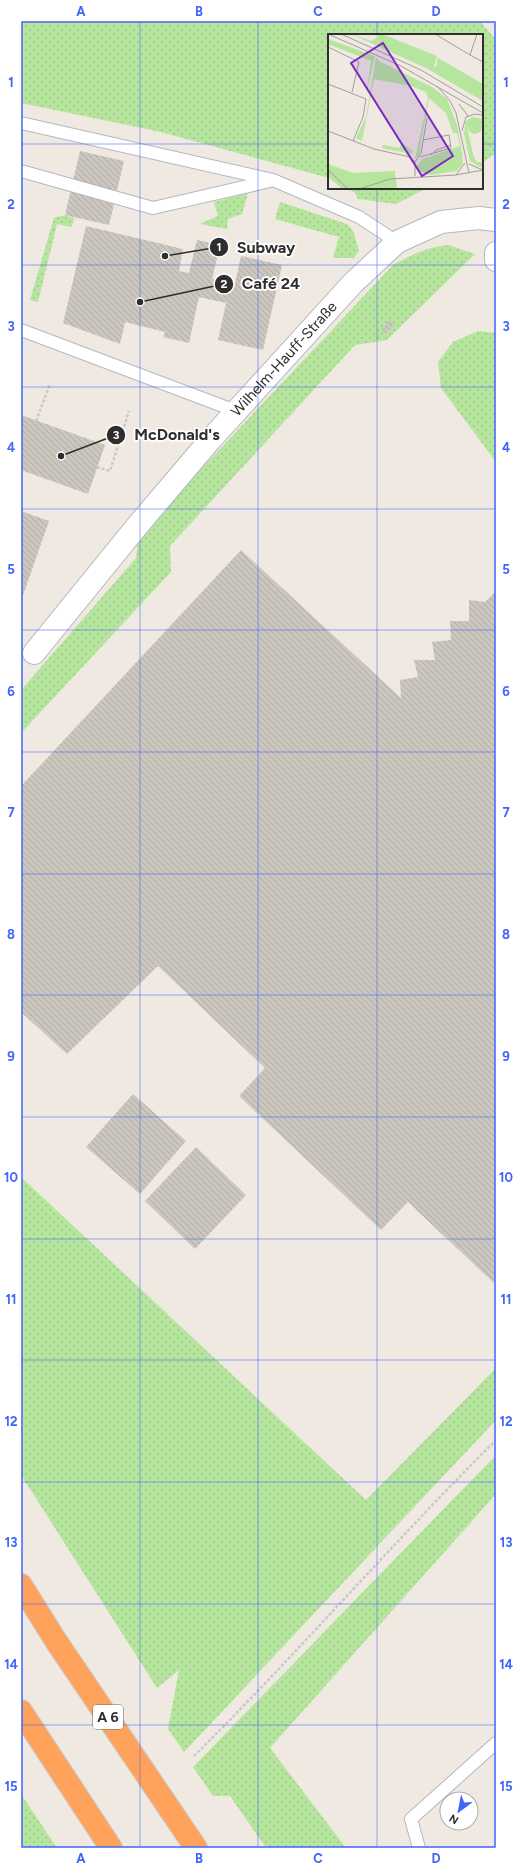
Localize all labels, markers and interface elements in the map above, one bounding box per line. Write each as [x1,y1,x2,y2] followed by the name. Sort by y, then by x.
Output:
[76,4,86,19] text: A
[195,4,203,19] text: B
[313,4,323,19] text: C
[431,4,441,19] text: D
[328,34,483,189] inset map
[8,75,14,90] text: 1
[503,75,509,90] text: 1
[7,197,15,212] text: 2
[502,197,510,212] text: 2
[209,233,304,261] callout: Subway
[237,238,296,257] text: Subway
[216,240,222,254] text: 1
[214,270,309,298] callout: Café 24
[242,274,300,293] text: Café 24
[221,277,228,291] text: 2
[227,298,341,420] street label: Wilhelm-Hauff-Straße
[7,319,15,334] text: 3
[502,319,510,334] text: 3
[106,421,228,449] callout: McDonald's
[134,425,220,444] text: McDonald's
[113,428,120,442] text: 3
[7,440,15,455] text: 4
[502,440,510,455] text: 4
[7,562,15,577] text: 5
[502,562,510,577] text: 5
[7,684,15,699] text: 6
[502,684,510,699] text: 6
[7,805,15,820] text: 7
[502,805,510,820] text: 7
[7,927,15,942] text: 8
[502,927,510,942] text: 8
[7,1049,15,1064] text: 9
[502,1049,510,1064] text: 9
[4,1170,18,1185] text: 10
[499,1170,513,1185] text: 10
[6,1292,16,1307] text: 11
[501,1292,511,1307] text: 11
[4,1414,18,1429] text: 12
[499,1414,513,1429] text: 12
[5,1535,17,1550] text: 13
[500,1535,512,1550] text: 13
[4,1657,18,1672] text: 14
[499,1657,513,1672] text: 14
[93,1705,123,1729] road number: A 6
[4,1779,18,1794] text: 15
[499,1779,513,1794] text: 15
[439,1791,479,1831] north arrow
[447,1811,461,1827] text: N
[76,1851,86,1866] text: A
[195,1851,203,1866] text: B
[313,1851,323,1866] text: C
[431,1851,441,1866] text: D

